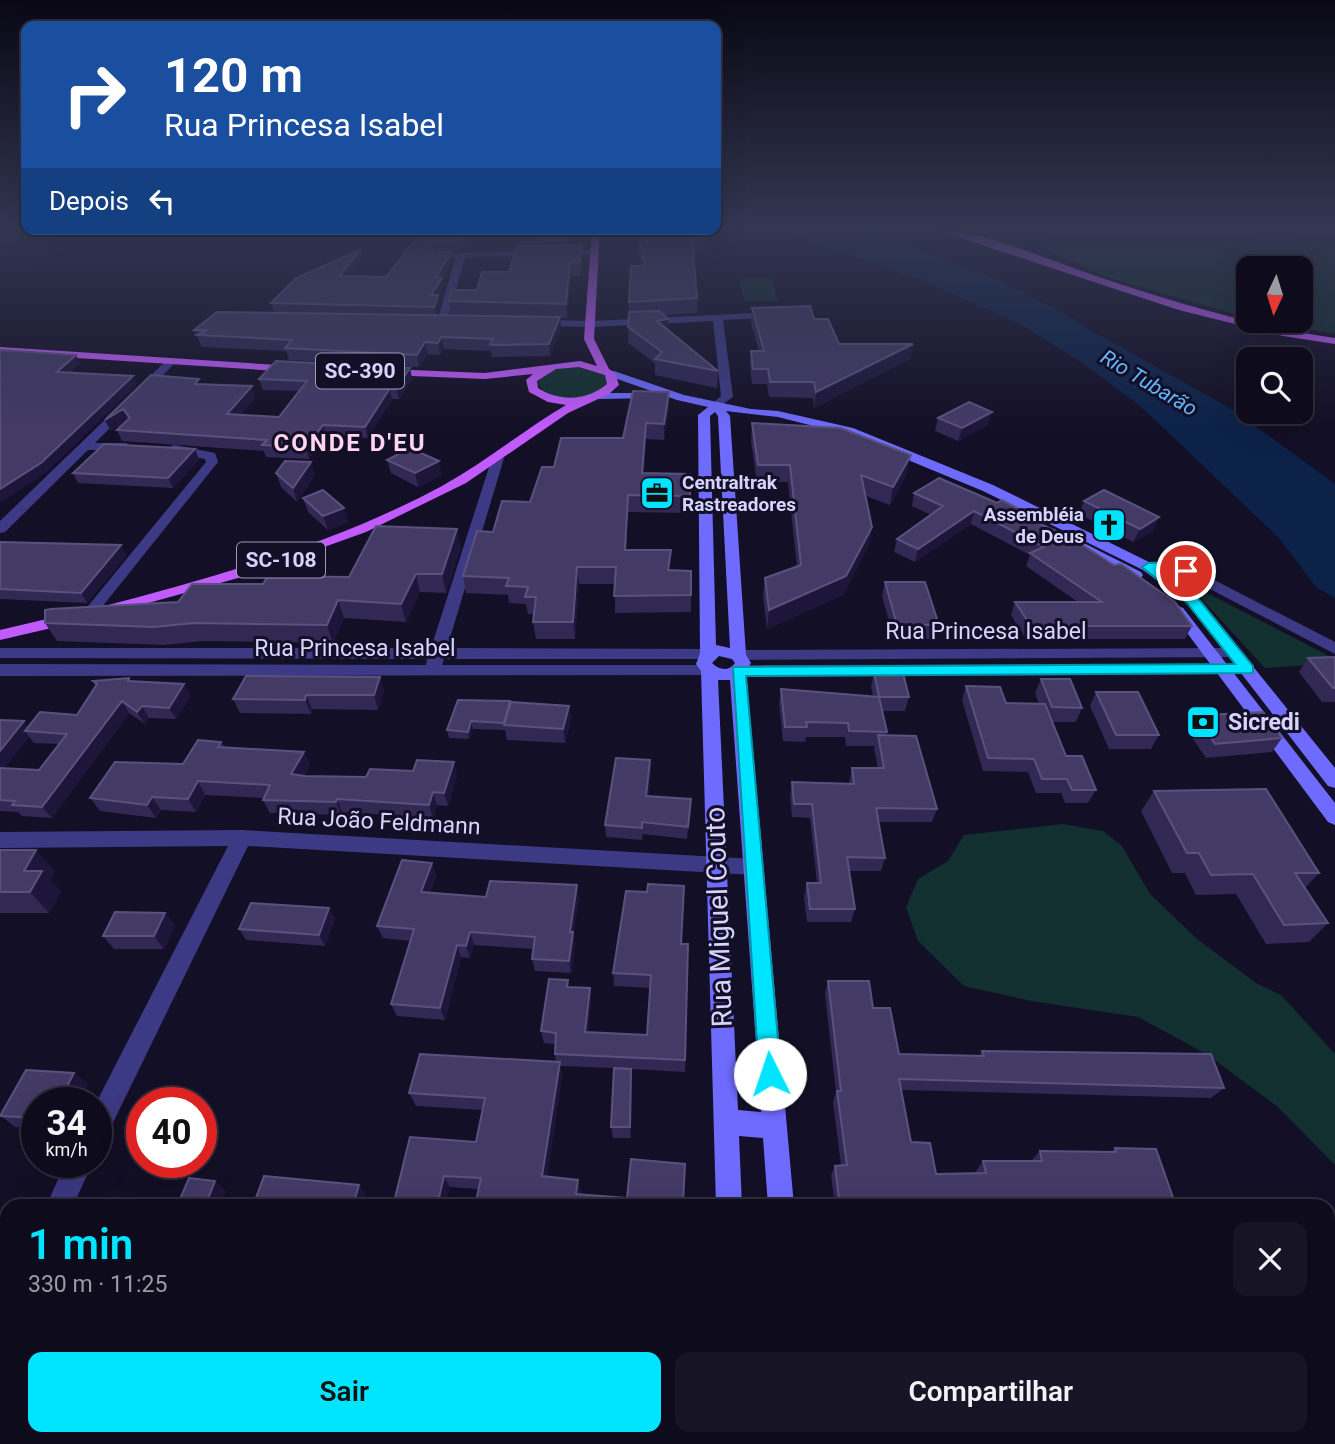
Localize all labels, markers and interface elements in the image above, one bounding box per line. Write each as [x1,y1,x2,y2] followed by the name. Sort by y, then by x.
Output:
[164,47,303,104] text: 120 m
[49,49,140,140] icon: right
[164,106,444,144] text: Rua Princesa Isabel
[143,182,181,220] icon: left
[49,186,129,216] text: Depois
[1236,256,1312,332] north arrow
[1236,256,1313,424] map controls
[1097,345,1201,421] water label: Rio Tubarão
[1236,347,1313,424] button: search
[316,354,404,388] road number: SC-390
[273,429,427,457] district label: CONDE D'EU
[682,471,796,516] place label: Centraltrak Rastreadores
[638,474,676,512] office icon: Centraltrak Rastreadores
[984,503,1084,548] place label: Assembléia de Deus
[1090,506,1128,544] church icon: Assembléia de Deus
[1156,541,1216,601] pin
[237,542,325,578] road number: SC-108
[1167,552,1205,590] icon: arrive
[885,618,1087,645] street label: Rua Princesa Isabel
[254,635,456,662] street label: Rua Princesa Isabel
[1184,703,1222,741] bank icon: Sicredi
[1228,709,1300,736] place label: Sicredi
[277,803,481,840] street label: Rua João Feldmann
[698,806,739,1028] street label: Rua Miguel Couto
[733,1037,807,1111] position arrow
[126,1087,217,1178] speed limit sign: 40
[46,1103,87,1144] text: 34
[45,1139,88,1160] text: km/h
[28,1220,133,1269] text: 1 min
[1233,1222,1307,1296] button: close
[28,1271,167,1298] text: 330 m · 11:25
[28,1352,661,1432] button: Sair
[675,1352,1307,1432] button: Compartilhar

